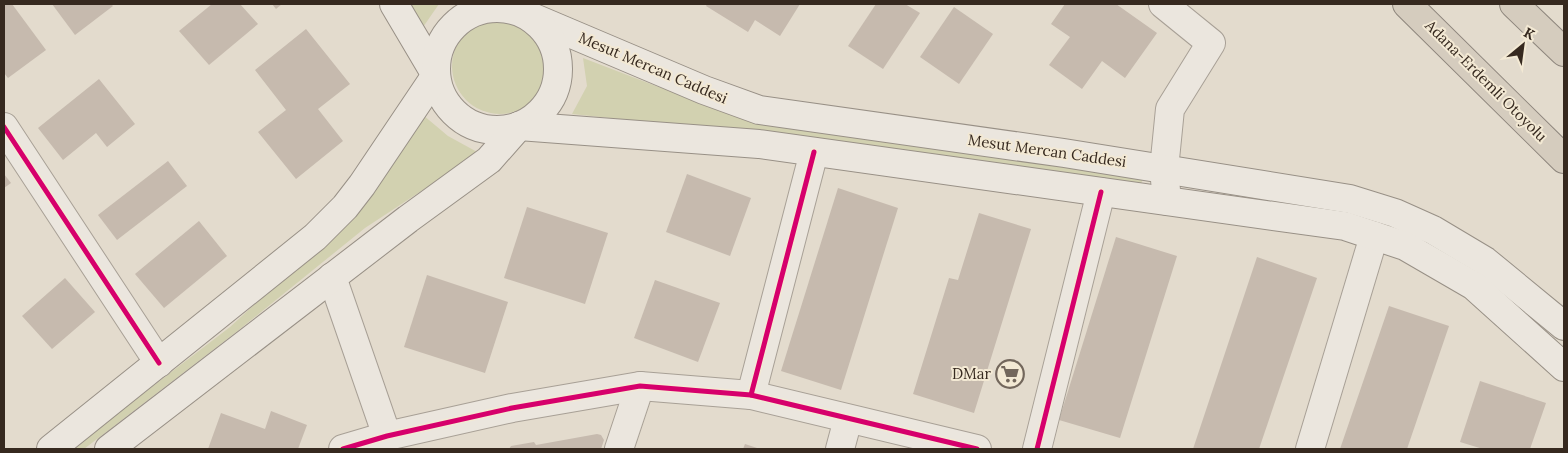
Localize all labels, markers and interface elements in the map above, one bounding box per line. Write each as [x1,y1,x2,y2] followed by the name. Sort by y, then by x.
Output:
[1421,15,1551,146] street label: Adana-Erdemli Otoyolu
[1498,20,1548,70] north arrow
[1521,23,1538,44] text: K
[576,28,730,108] street label: Mesut Mercan Caddesi
[967,130,1128,171] street label: Mesut Mercan Caddesi
[995,359,1025,389] supermarket icon: DMar
[952,364,992,383] place label: DMar

